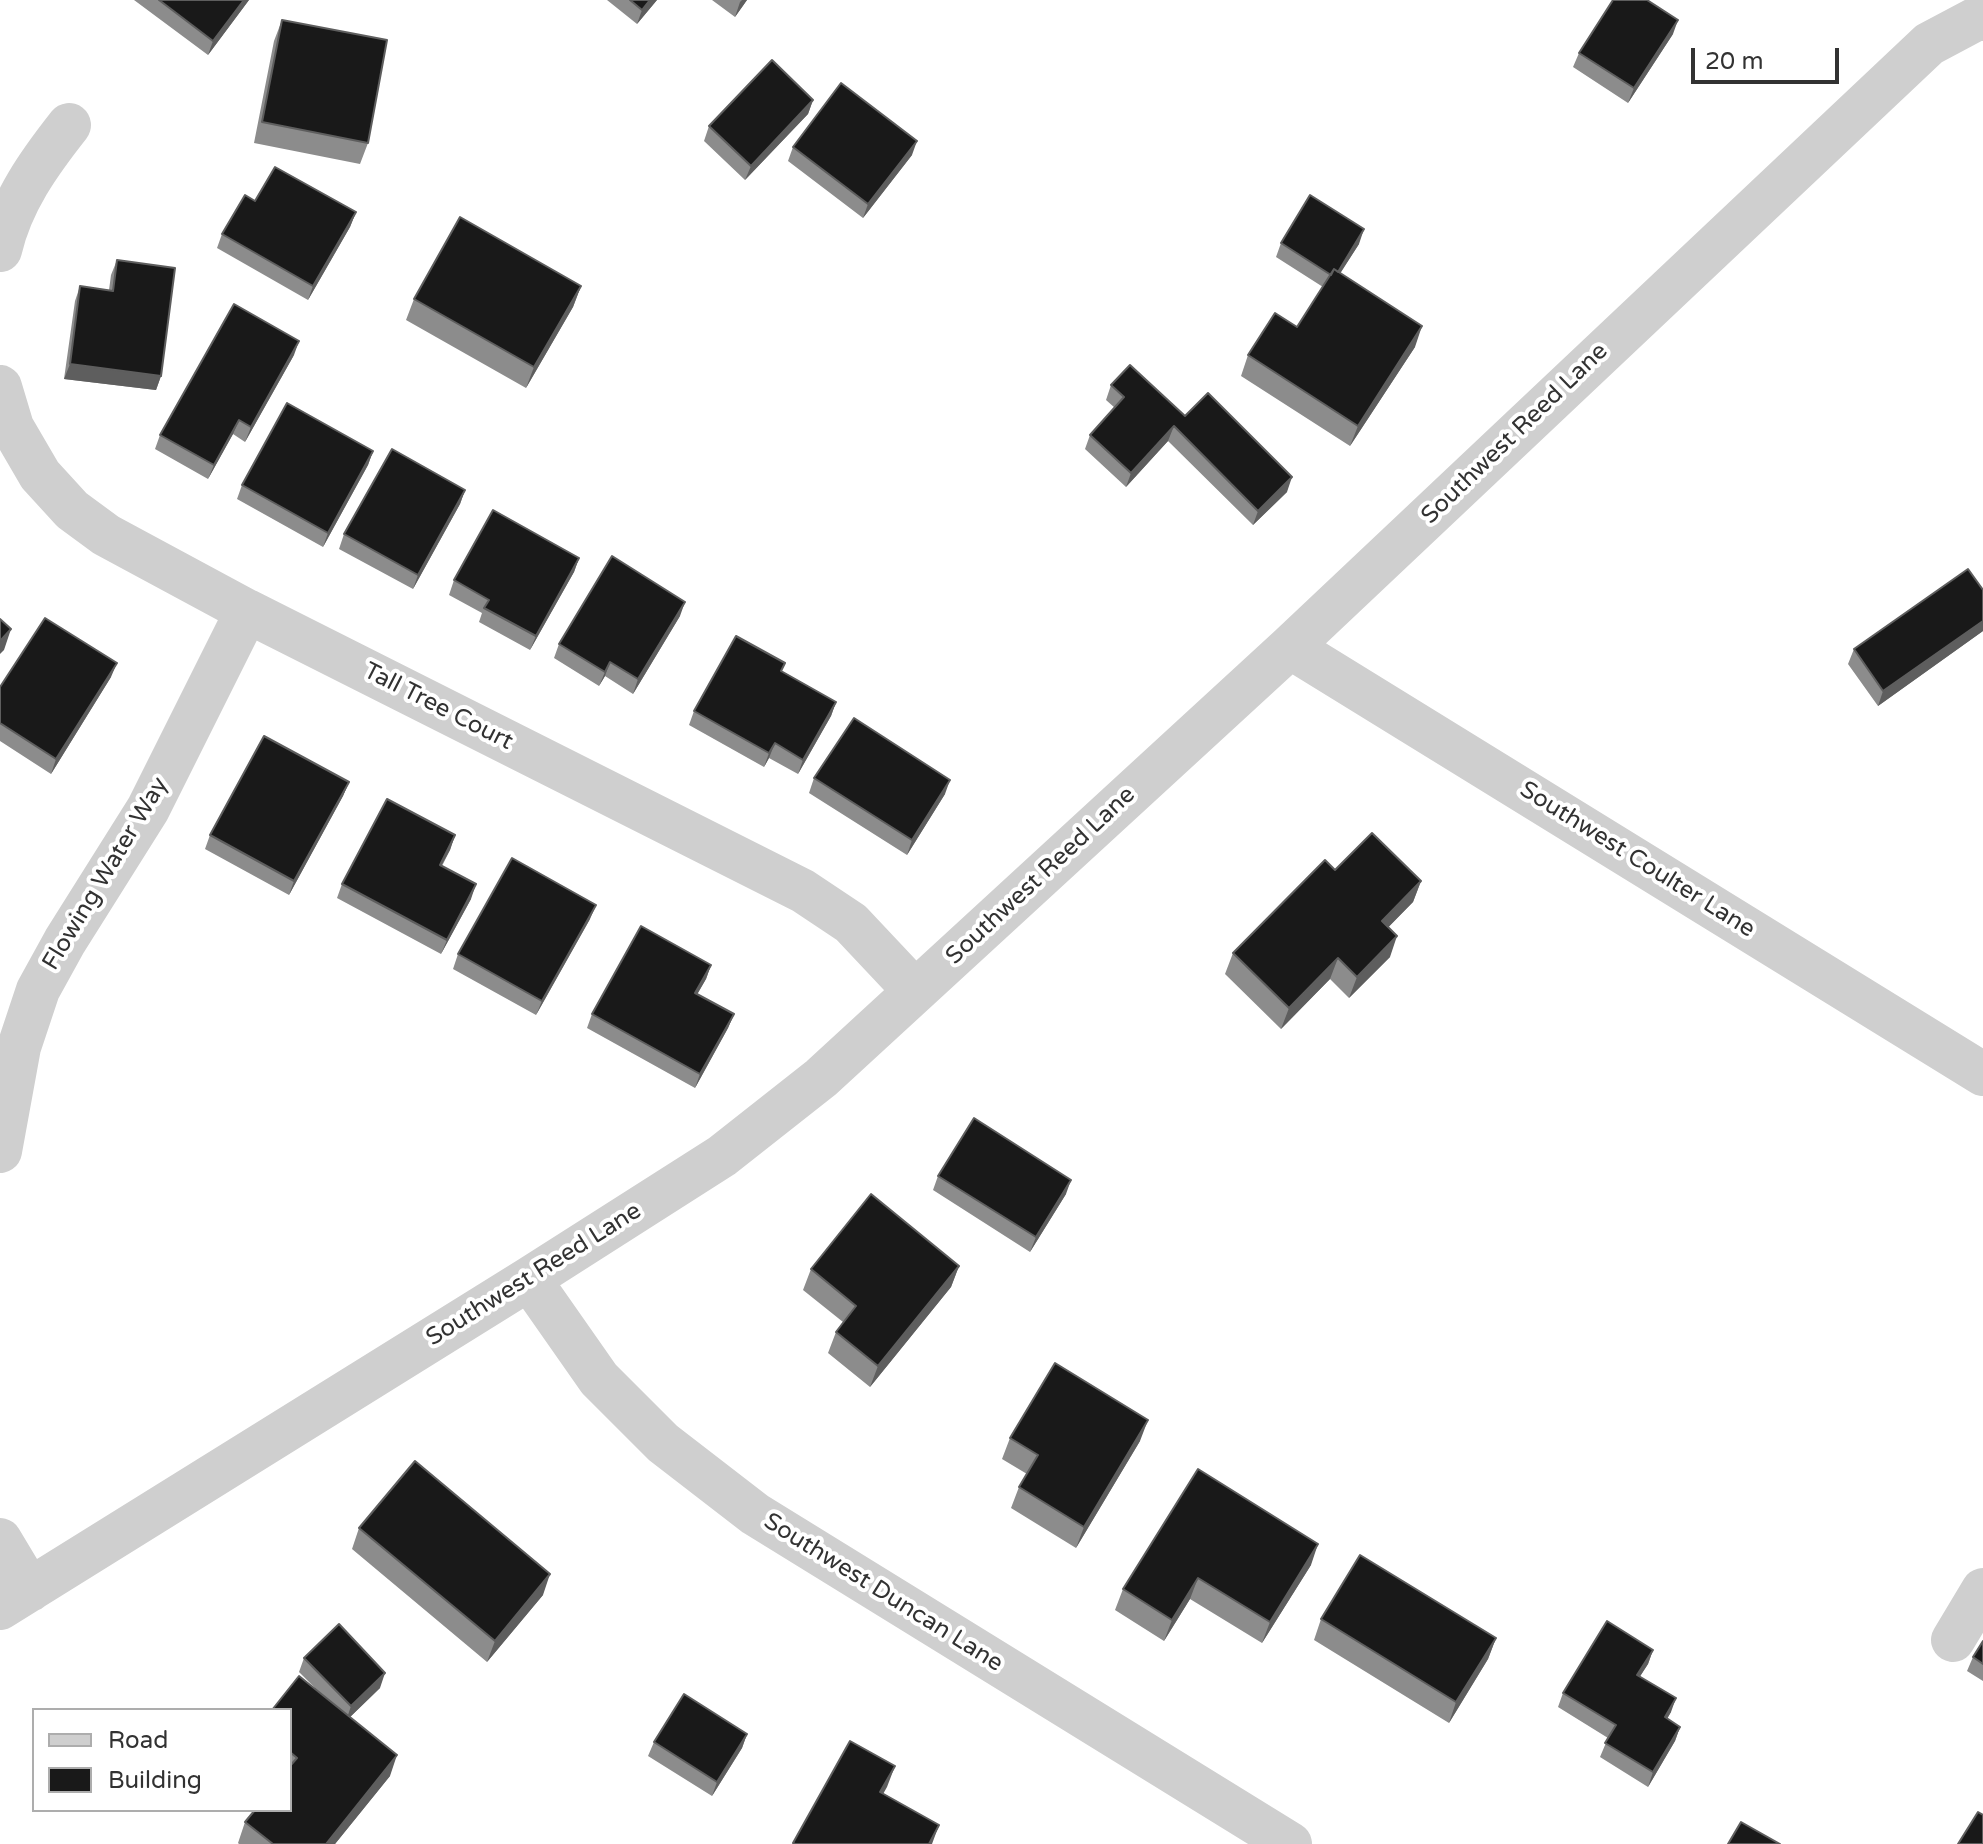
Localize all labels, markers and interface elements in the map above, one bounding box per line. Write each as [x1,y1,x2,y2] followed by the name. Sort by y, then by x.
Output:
[1695,32,1843,82] scale bar
[1705,47,1763,76] text: 20 m
[1416,338,1614,530] street label: Southwest Reed Lane
[359,657,517,757] street label: Tall Tree Court
[37,772,175,976] street label: Flowing Water Way
[1514,776,1760,944] street label: Southwest Coulter Lane
[941,781,1141,971] street label: Southwest Reed Lane
[421,1197,647,1353] street label: Southwest Reed Lane
[758,1508,1008,1678] street label: Southwest Duncan Lane
[32,1708,292,1812] legend
[108,1726,168,1755] text: Road
[108,1766,202,1795] text: Building

